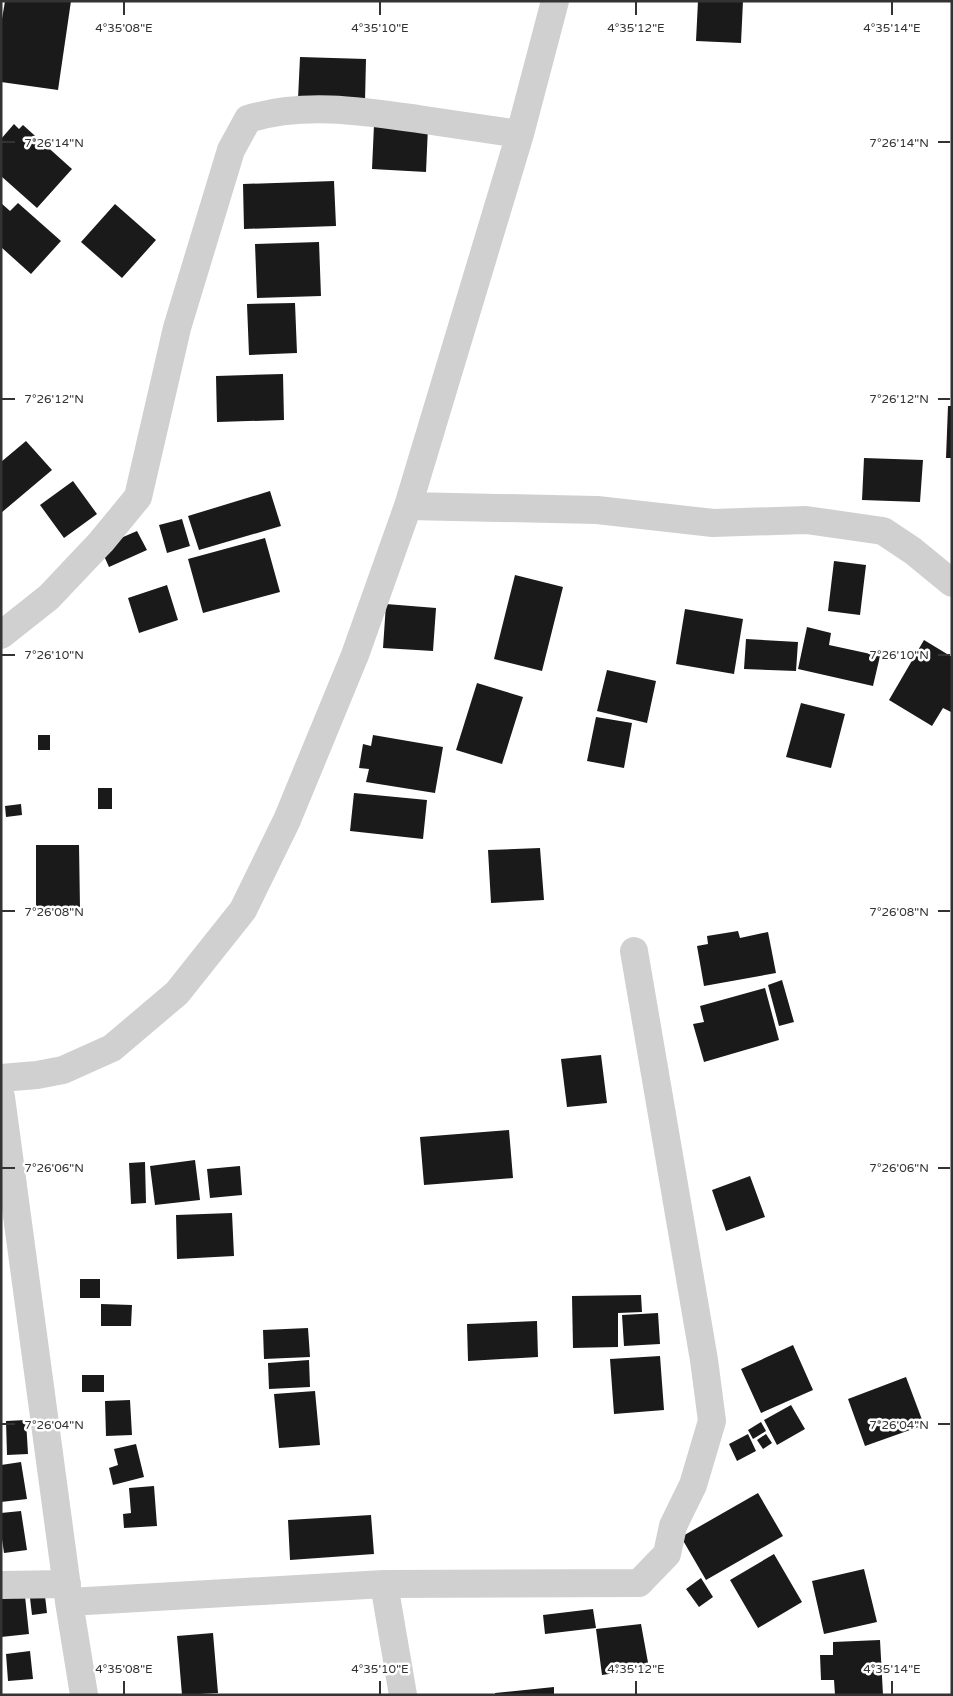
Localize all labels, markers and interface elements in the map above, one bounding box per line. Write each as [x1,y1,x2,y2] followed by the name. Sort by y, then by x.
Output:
[95,21,153,35] text: 4°35'08"E
[351,21,409,35] text: 4°35'10"E
[607,21,665,35] text: 4°35'12"E
[863,21,921,35] text: 4°35'14"E
[24,136,84,150] text: 7°26'14"N
[869,136,929,150] text: 7°26'14"N
[24,392,84,406] text: 7°26'12"N
[869,392,929,406] text: 7°26'12"N
[24,648,84,662] text: 7°26'10"N
[869,648,929,662] text: 7°26'10"N
[24,905,84,919] text: 7°26'08"N
[869,905,929,919] text: 7°26'08"N
[24,1161,84,1175] text: 7°26'06"N
[869,1161,929,1175] text: 7°26'06"N
[24,1418,84,1432] text: 7°26'04"N
[869,1418,929,1432] text: 7°26'04"N
[95,1662,153,1676] text: 4°35'08"E
[351,1662,409,1676] text: 4°35'10"E
[607,1662,665,1676] text: 4°35'12"E
[863,1662,921,1676] text: 4°35'14"E

